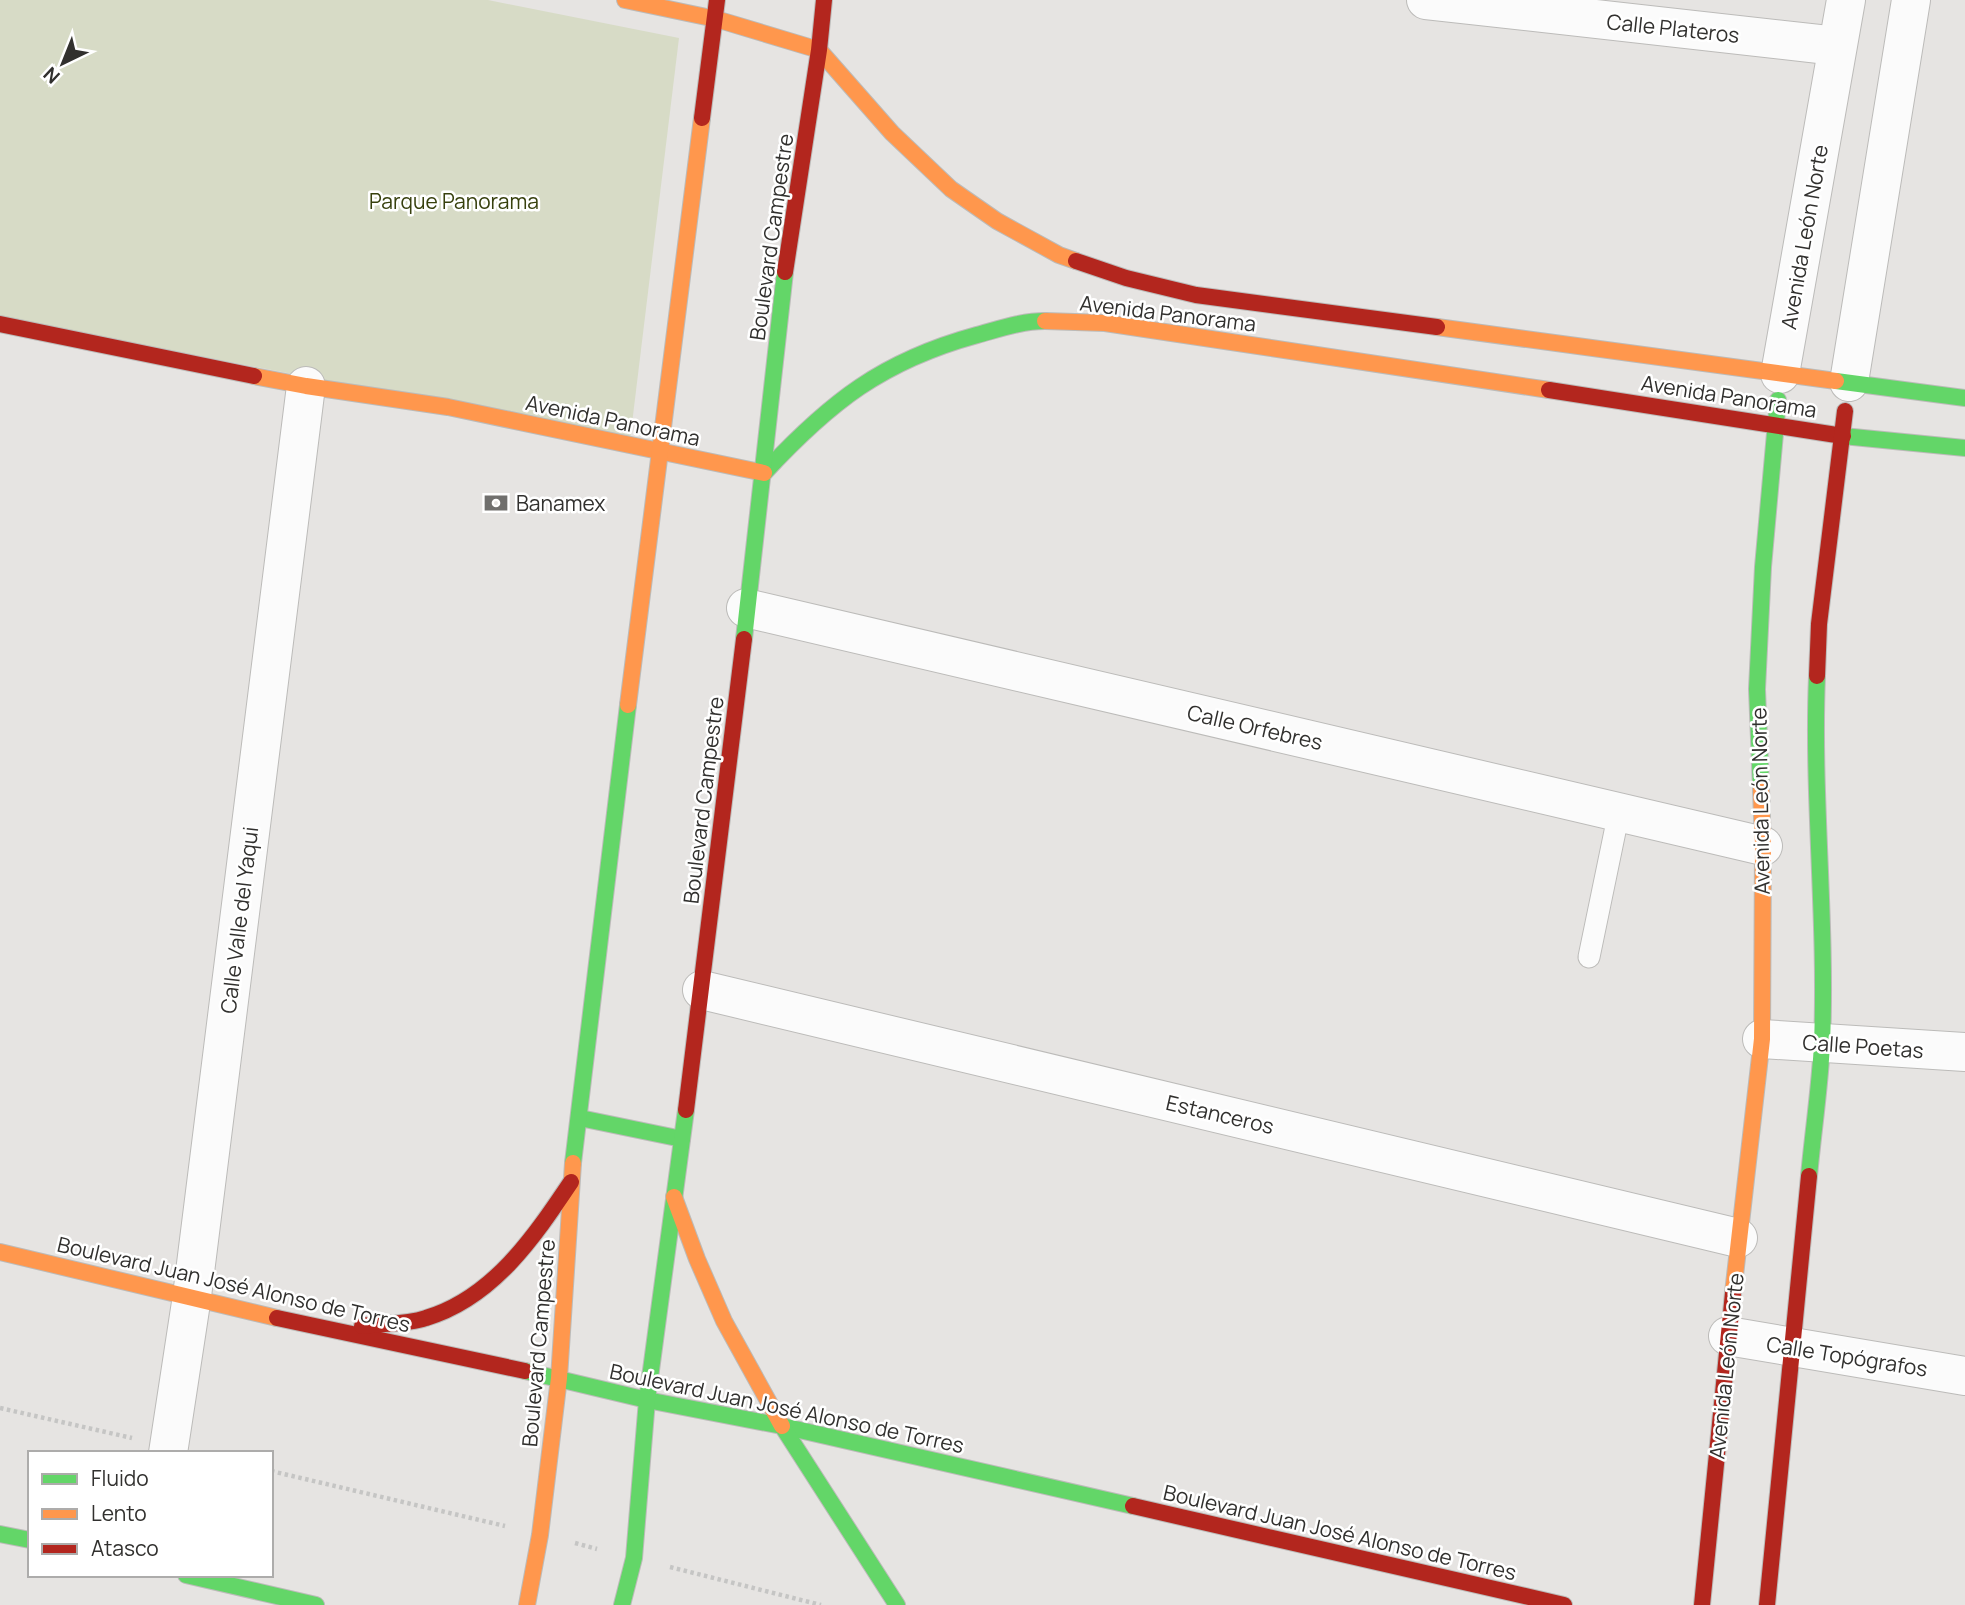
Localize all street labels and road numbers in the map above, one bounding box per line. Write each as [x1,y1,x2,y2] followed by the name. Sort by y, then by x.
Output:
[1605,7,1741,49] street label: Calle Plateros
[743,132,799,342] street label: Boulevard Campestre
[1774,142,1834,332] street label: Avenida León Norte
[1078,288,1258,338] street label: Avenida Panorama
[1639,368,1819,424] street label: Avenida Panorama
[523,388,703,452] street label: Avenida Panorama
[676,695,730,905] street label: Boulevard Campestre
[1185,698,1325,756] street label: Calle Orfebres
[1744,707,1776,895] street label: Avenida León Norte
[214,825,264,1015] street label: Calle Valle del Yaqui
[1801,1028,1925,1064] street label: Calle Poetas
[1163,1088,1277,1140] street label: Estanceros
[55,1230,413,1338] street label: Boulevard Juan José Alonso de Torres
[515,1238,561,1448] street label: Boulevard Campestre
[1702,1272,1750,1460] street label: Avenida León Norte
[1764,1329,1930,1383] street label: Calle Topógrafos
[607,1357,967,1459] street label: Boulevard Juan José Alonso de Torres
[1161,1478,1519,1586] street label: Boulevard Juan José Alonso de Torres

